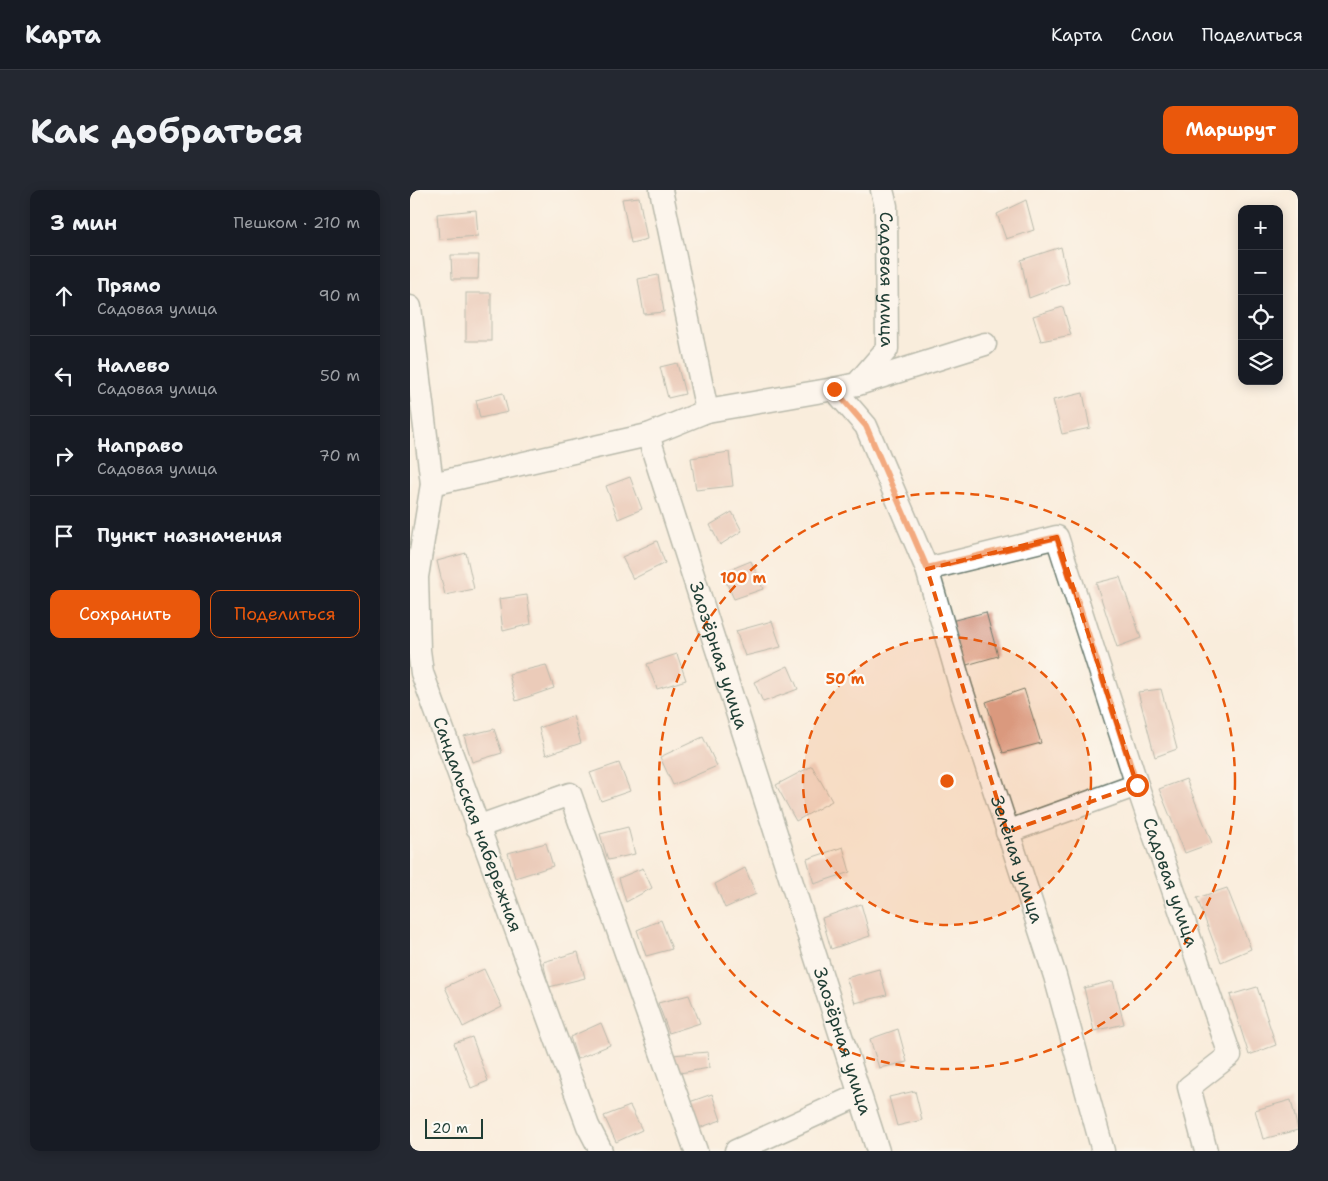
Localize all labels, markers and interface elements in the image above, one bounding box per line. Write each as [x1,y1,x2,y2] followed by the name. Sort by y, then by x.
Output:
[25,19,101,51] text: Карта
[1051,23,1102,47] text: Карта
[1130,23,1174,47] text: Слои
[1202,23,1303,47] text: Поделиться
[1163,106,1298,154] button: Маршрут
[30,107,303,154] text: Как добраться
[1238,205,1283,385] map controls
[1238,205,1283,250] button: +
[50,209,117,237] text: 3 мин
[234,212,360,233] text: Пешком · 210 m
[874,212,899,347] street label: Садовая улица
[1238,250,1283,295] button: −
[97,273,161,298] text: Прямо
[50,282,78,310] icon: ahead
[319,285,360,306] text: 90 m
[1238,295,1283,340] button: locate
[97,298,217,319] text: Садовая улица
[1238,340,1283,385] button: layers
[97,353,170,378] text: Налево
[50,362,78,390] icon: left
[320,365,360,386] text: 50 m
[97,378,217,399] text: Садовая улица
[823,378,846,401] route end
[97,433,183,458] text: Направо
[50,442,78,470] icon: right
[319,445,360,466] text: 70 m
[97,458,217,479] text: Садовая улица
[50,522,78,550] icon: arrive
[97,523,282,548] text: Пункт назначения
[720,568,766,588] text: 100 m
[684,579,754,732] street label: Заозёрная улица
[50,590,200,638] button: Сохранить
[210,590,360,638] button: Поделиться
[826,669,865,689] text: 50 m
[427,713,528,935] street label: Сандальская набережная
[938,772,956,790] centre of rings
[1126,774,1149,797] route start
[985,792,1049,926] street label: Зелёная улица
[1137,815,1204,950] street label: Садовая улица
[808,964,878,1118] street label: Заозёрная улица
[425,1116,482,1139] scale bar
[432,1119,468,1137] text: 20 m

